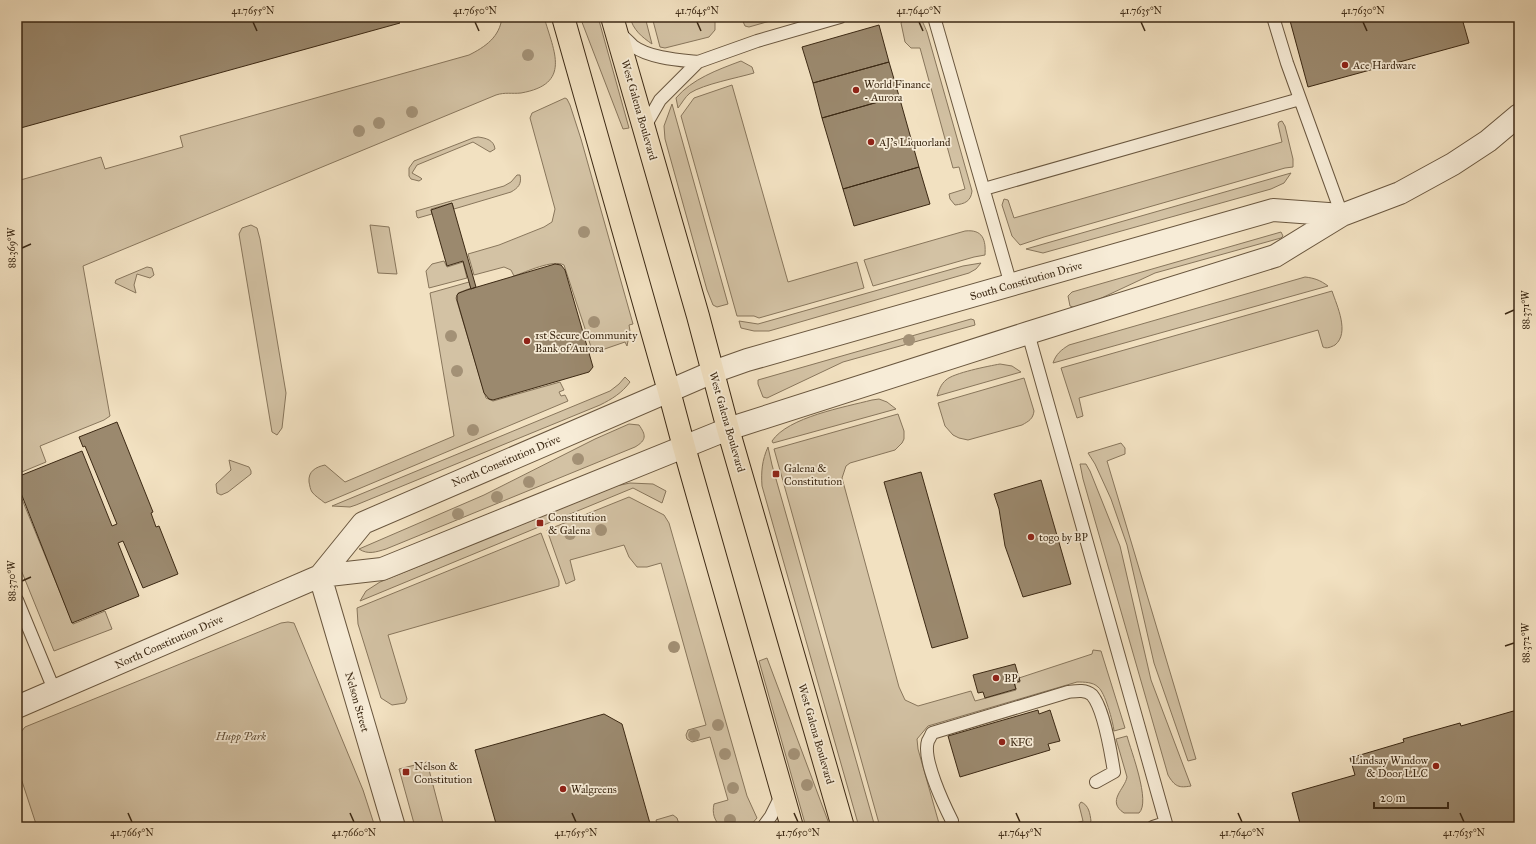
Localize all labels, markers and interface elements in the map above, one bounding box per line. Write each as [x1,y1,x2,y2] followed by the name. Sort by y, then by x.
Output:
[232,5,275,17] text: 41.7655°N
[453,5,498,17] text: 41.7650°N
[675,5,719,17] text: 41.7645°N
[897,5,942,17] text: 41.7640°N
[1120,5,1163,17] text: 41.7635°N
[1341,5,1385,17] text: 41.7630°N
[618,58,660,162] street label: West Galena Boulevard
[1352,59,1417,72] place label: Ace Hardware
[1340,60,1350,70] marker: Ace Hardware
[864,78,931,104] place label: World Finance - Aurora
[851,85,861,95] marker: World Finance - Aurora
[878,136,951,150] place label: AJ's Liquorland
[866,137,876,147] marker: AJ's Liquorland
[6,227,18,268] text: 88.369°W
[968,259,1084,303] street label: South Constitution Drive
[1520,290,1532,330] text: 88.371°W
[535,329,638,355] place label: 1st Secure Community Bank of Aurora
[522,336,532,346] marker: 1st Secure Community Bank of Aurora
[706,370,748,474] street label: West Galena Boulevard
[450,432,563,490] street label: North Constitution Drive
[784,462,842,488] place label: Galena & Constitution
[771,469,781,479] marker: Galena & Constitution
[548,511,606,537] place label: Constitution & Galena
[535,518,545,528] marker: Constitution & Galena
[1039,531,1089,544] place label: togo by BP
[1026,532,1036,542] marker: togo by BP
[6,560,18,601] text: 88.370°W
[113,612,226,672] street label: North Constitution Drive
[1520,622,1532,663] text: 88.372°W
[342,670,372,734] street label: Nelson Street
[1004,672,1018,685] place label: BP
[991,673,1001,683] marker: BP
[795,682,837,786] street label: West Galena Boulevard
[215,730,266,744] park label: Hupp Park
[1010,736,1033,749] place label: KFC
[997,737,1007,747] marker: KFC
[1352,754,1429,780] place label: Lindsay Window & Door LLC
[414,760,472,786] place label: Nelson & Constitution
[1431,761,1441,771] marker: Lindsay Window & Door LLC
[401,767,411,777] marker: Nelson & Constitution
[571,783,617,796] place label: Walgreens
[558,784,568,794] marker: Walgreens
[1374,784,1448,810] scale bar
[1380,791,1406,805] text: 20 m
[110,827,154,839] text: 41.7665°N
[332,827,377,839] text: 41.7660°N
[555,827,598,839] text: 41.7655°N
[776,827,821,839] text: 41.7650°N
[998,827,1042,839] text: 41.7645°N
[1220,827,1265,839] text: 41.7640°N
[1443,827,1486,839] text: 41.7635°N

